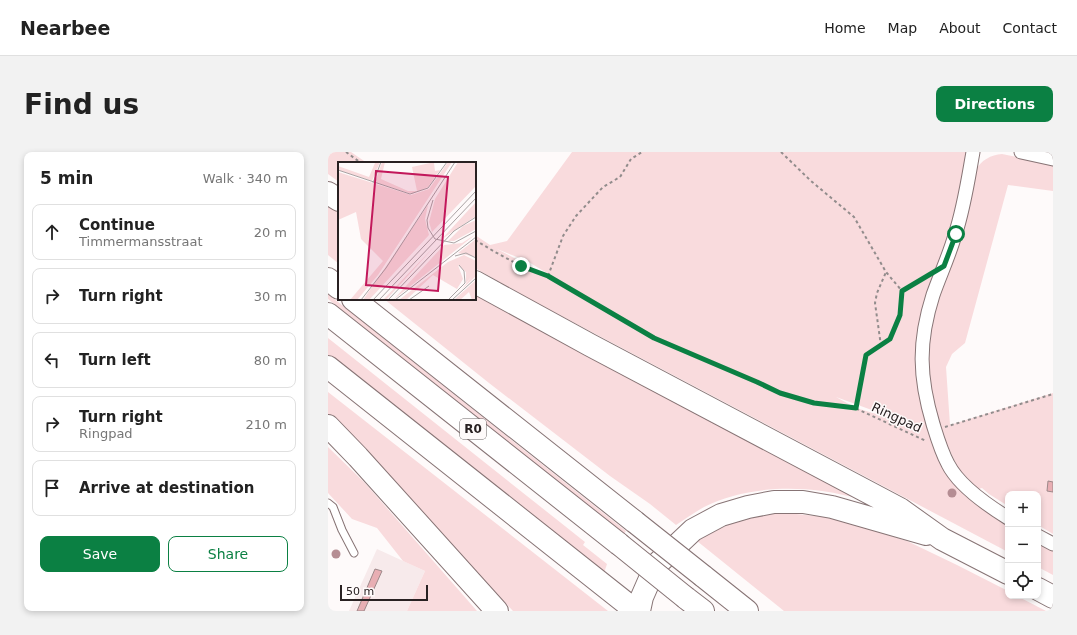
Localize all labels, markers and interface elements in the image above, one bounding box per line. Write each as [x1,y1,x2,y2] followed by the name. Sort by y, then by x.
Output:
[20,17,110,39] text: Nearbee
[824,20,866,36] text: Home
[888,20,917,36] text: Map
[939,20,981,36] text: About
[1003,20,1057,36] text: Contact
[936,86,1053,122] button: Directions
[24,88,139,121] text: Find us
[338,162,476,300] inset map
[40,168,93,188] text: 5 min
[203,171,288,186] text: Walk · 340 m
[79,216,155,234] text: Continue
[41,221,63,243] icon: ahead
[254,225,287,240] text: 20 m
[947,225,965,243] route start
[79,234,202,249] text: Timmermansstraat
[512,257,530,275] route end
[41,285,63,307] icon: right
[79,287,163,305] text: Turn right
[254,289,287,304] text: 30 m
[41,349,63,371] icon: left
[79,351,151,369] text: Turn left
[254,353,287,368] text: 80 m
[869,399,924,436] street label: Ringpad
[79,408,163,426] text: Turn right
[41,413,63,435] icon: right
[245,417,287,432] text: 210 m
[460,419,486,439] road number: R0
[79,426,133,441] text: Ringpad
[41,477,63,499] icon: arrive
[79,479,254,497] text: Arrive at destination
[1005,491,1041,599] map controls
[1005,491,1041,527] button: +
[1005,527,1041,563] button: −
[40,536,160,572] button: Save
[168,536,288,572] button: Share
[1005,563,1041,599] button: locate
[340,583,428,602] scale bar
[346,585,374,598] text: 50 m

